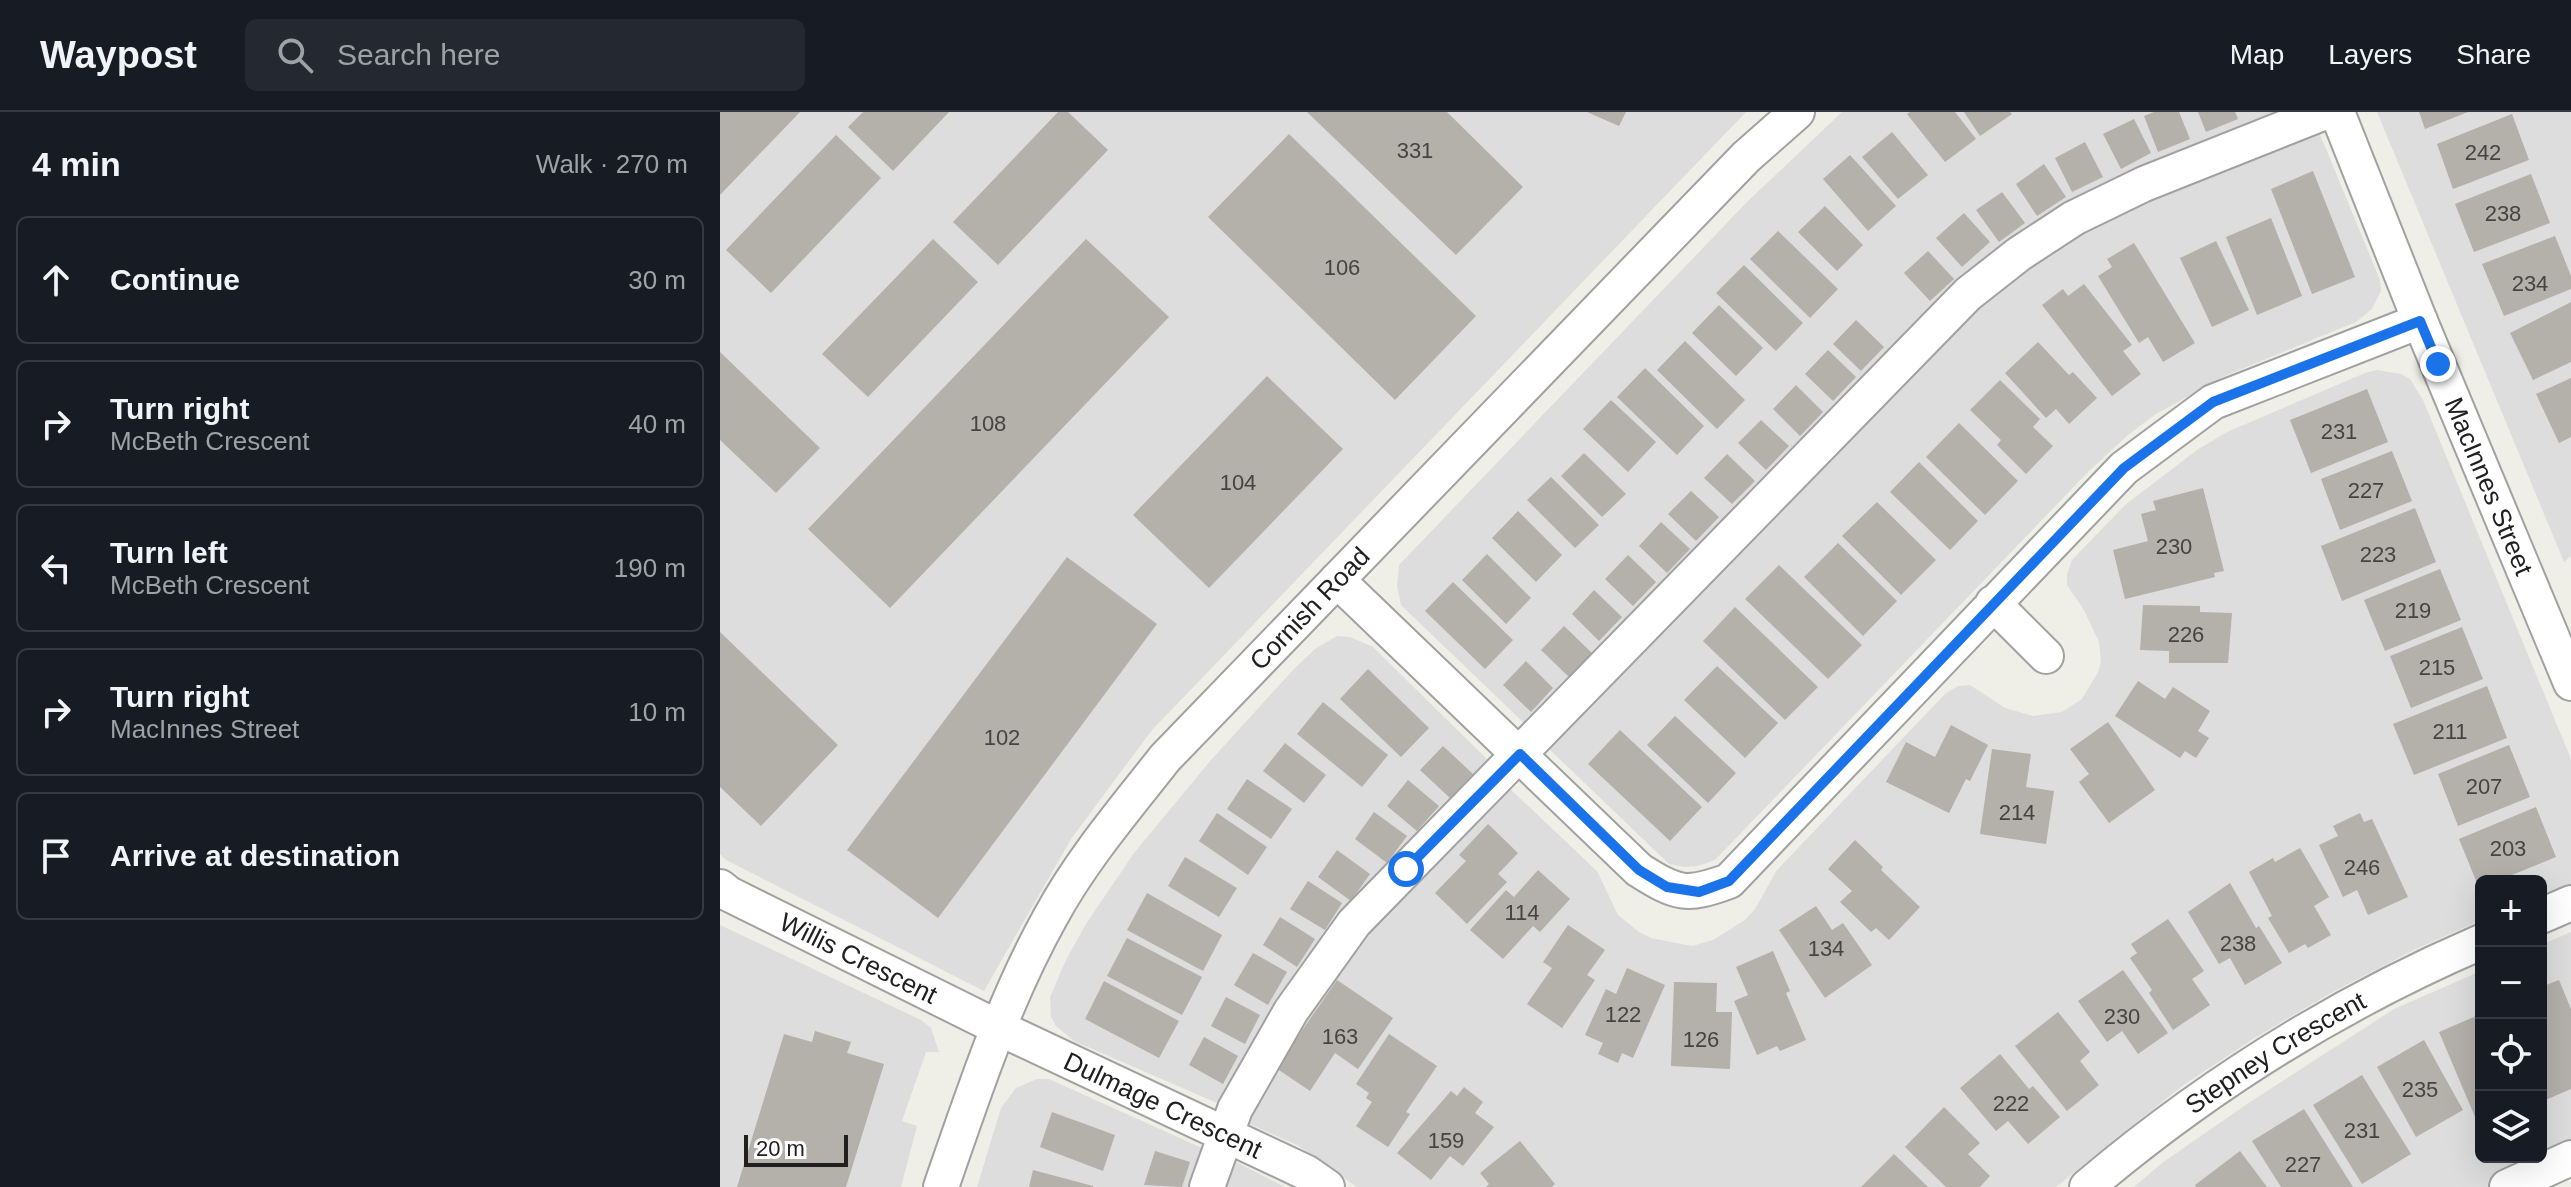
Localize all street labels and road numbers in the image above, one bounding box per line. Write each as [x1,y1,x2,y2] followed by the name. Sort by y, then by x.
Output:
[2439,393,2540,580] street label: MacInnes Street
[1244,541,1376,676] street label: Cornish Road
[775,907,943,1010] street label: Willis Crescent
[2180,985,2371,1120] street label: Stepney Crescent
[1059,1046,1267,1165] street label: Dulmage Crescent

